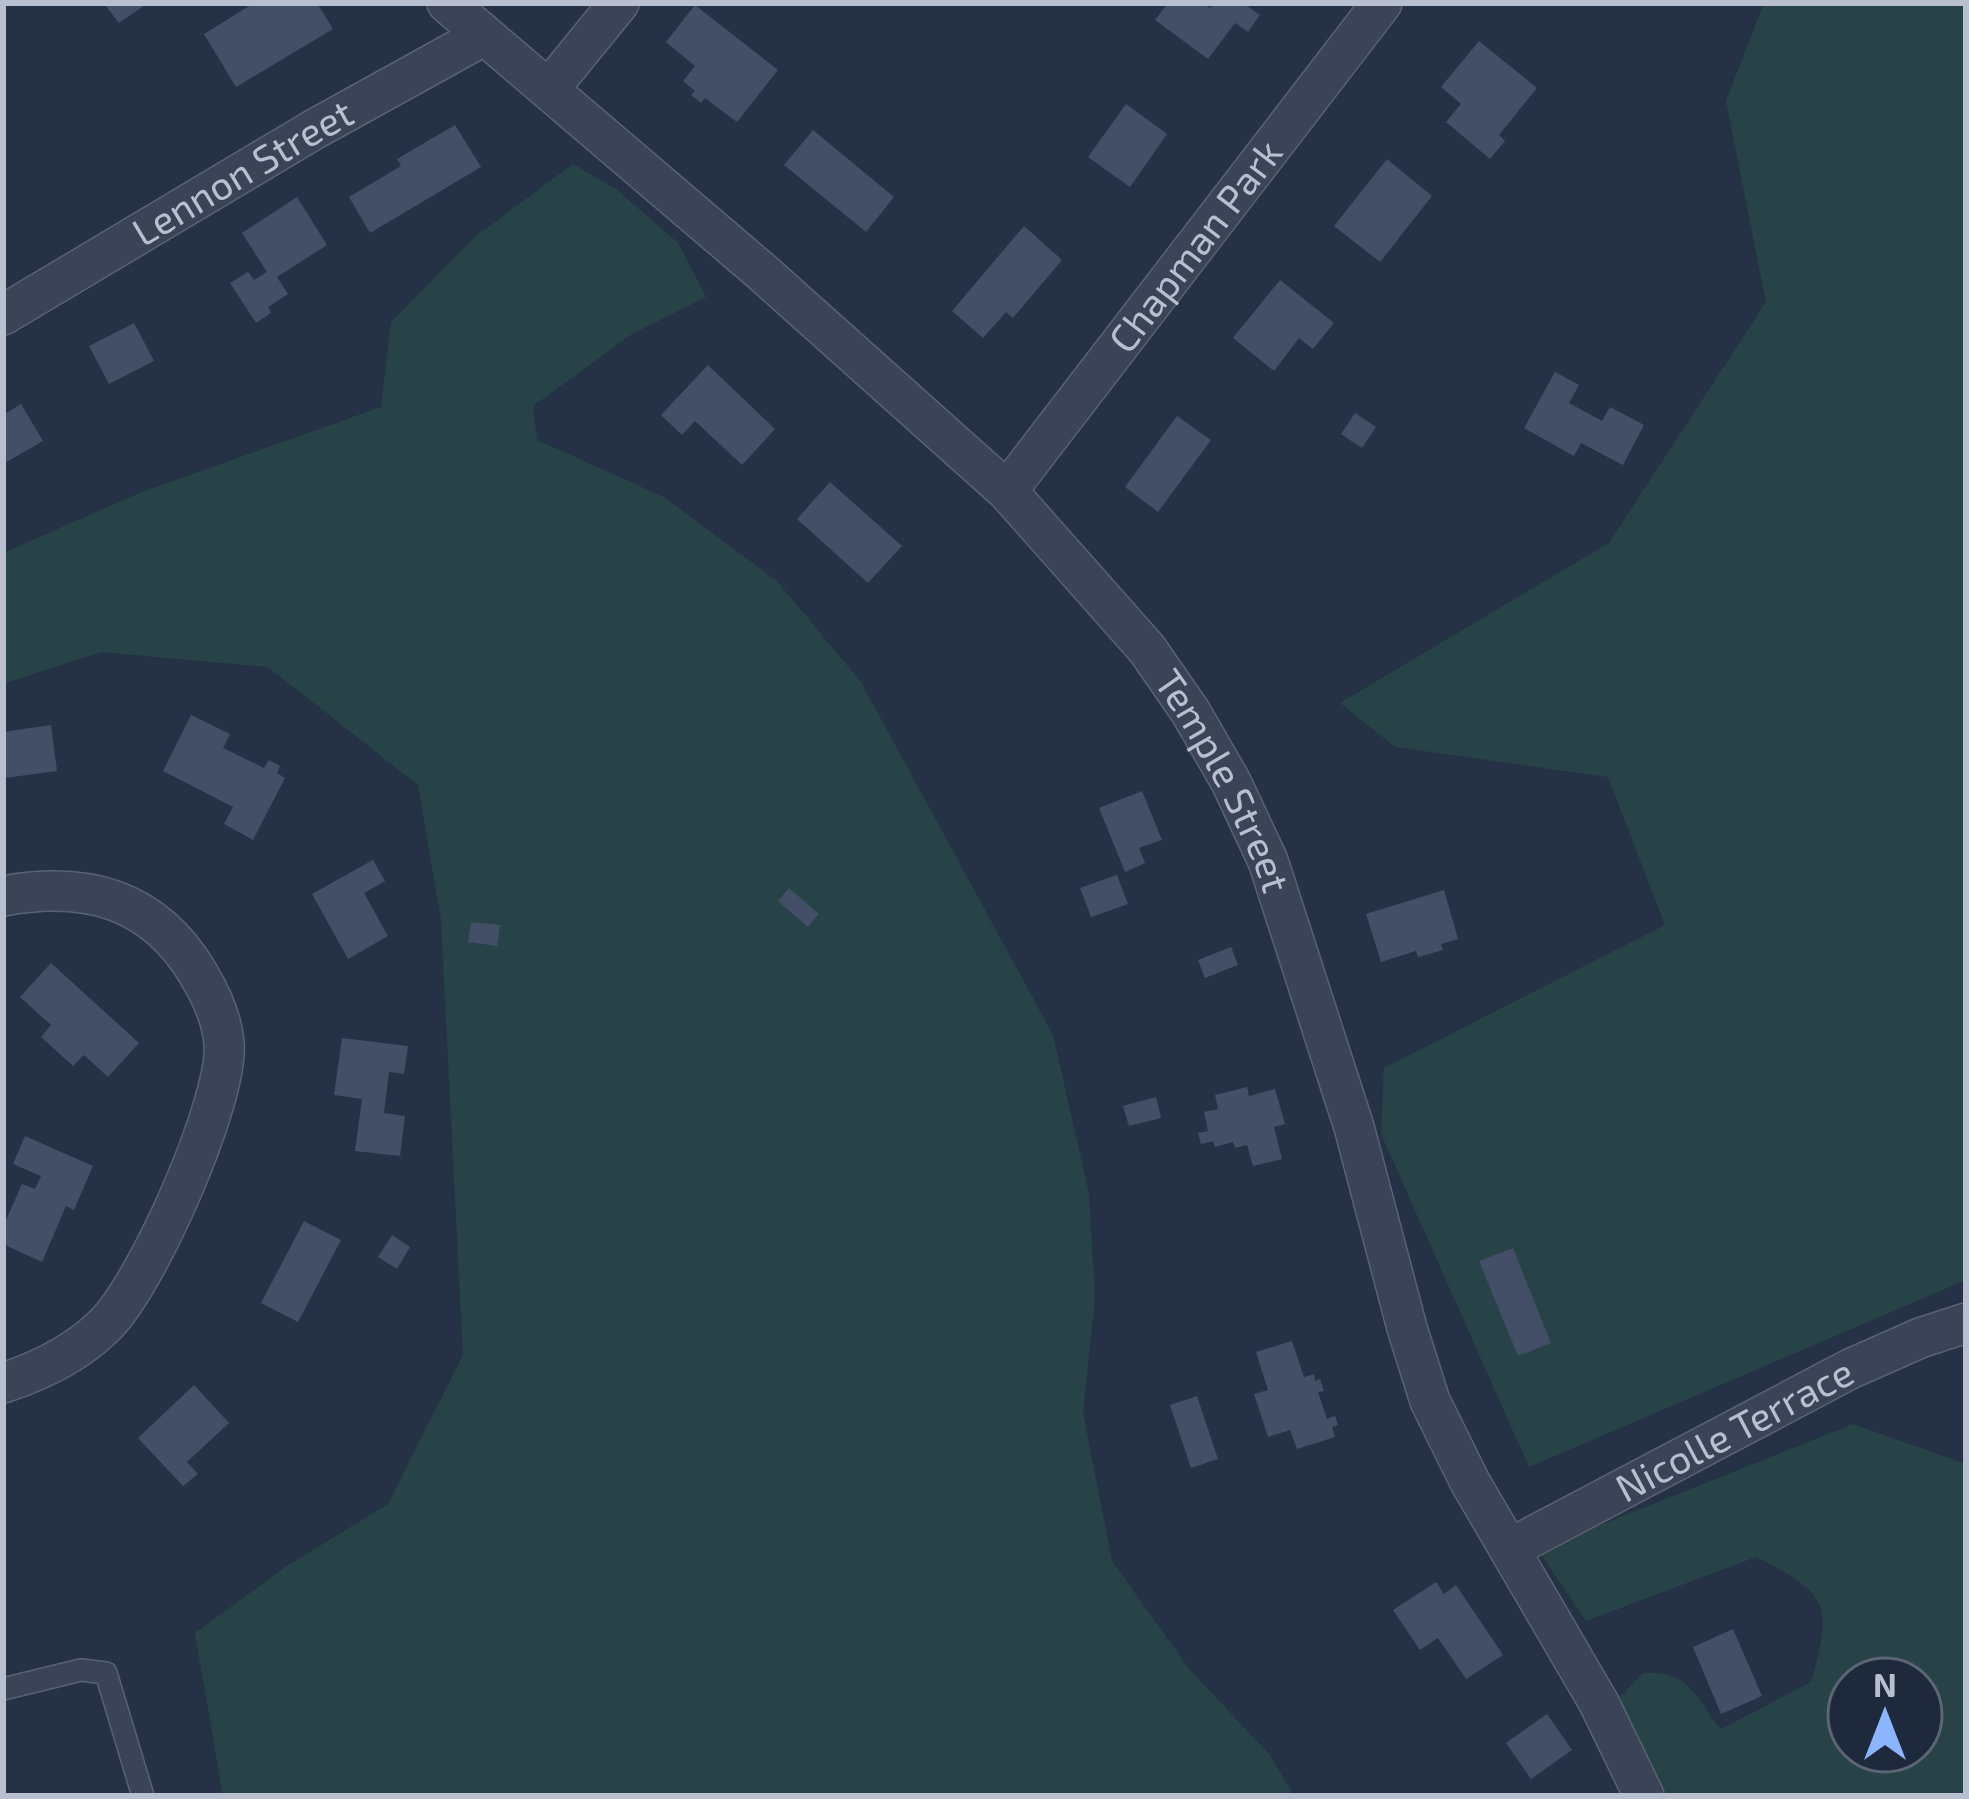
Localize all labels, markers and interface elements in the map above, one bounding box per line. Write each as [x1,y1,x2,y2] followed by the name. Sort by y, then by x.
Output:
[123,88,360,255] street label: Lennon Street
[1098,129,1291,361] street label: Chapman Park
[1146,660,1301,897] street label: Temple Street
[1607,1347,1861,1511] street label: Nicolle Terrace
[1825,1655,1945,1775] north arrow
[1873,1664,1897,1704] text: N

